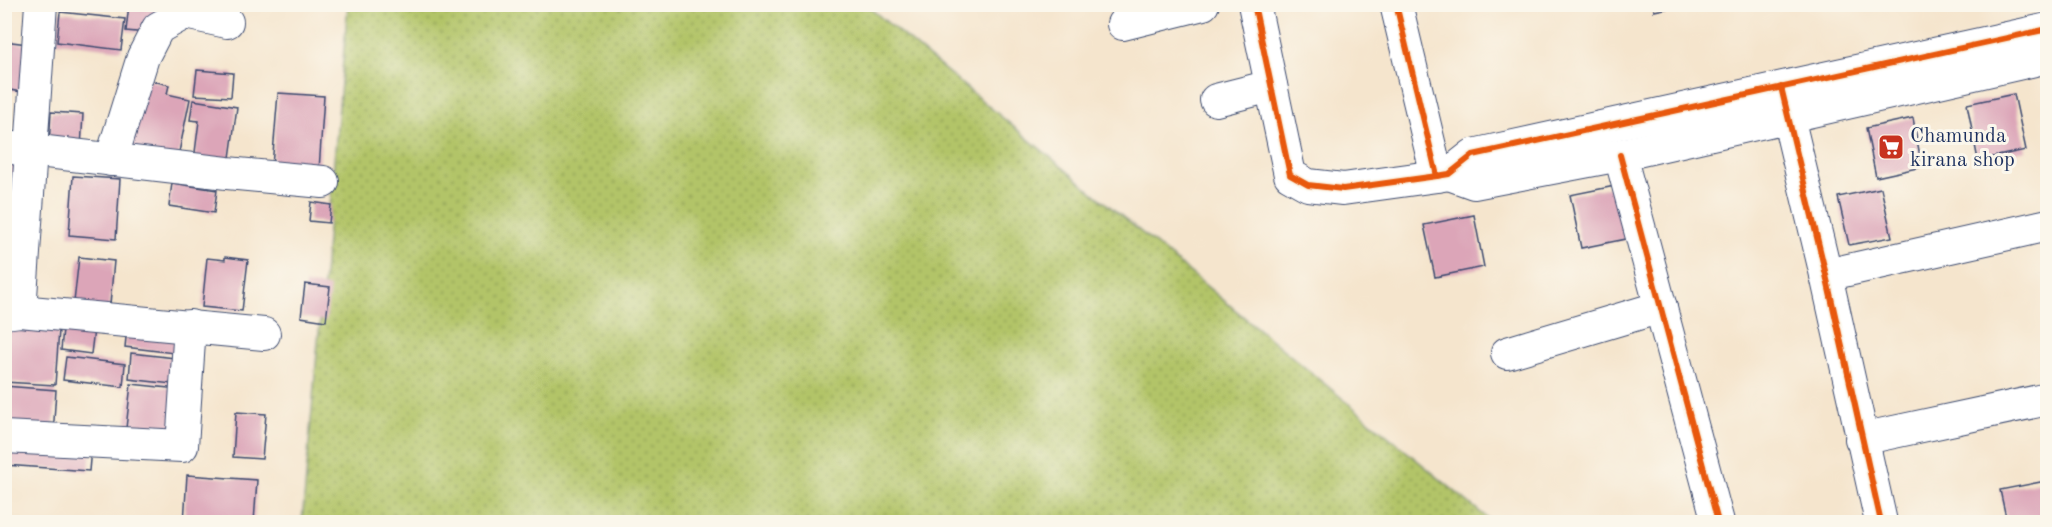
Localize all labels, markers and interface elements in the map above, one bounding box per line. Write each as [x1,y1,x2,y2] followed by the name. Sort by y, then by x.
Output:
[1910,126,2015,171] place label: Chamunda kirana shop
[1876,132,1906,162] supermarket icon: Chamunda kirana shop

